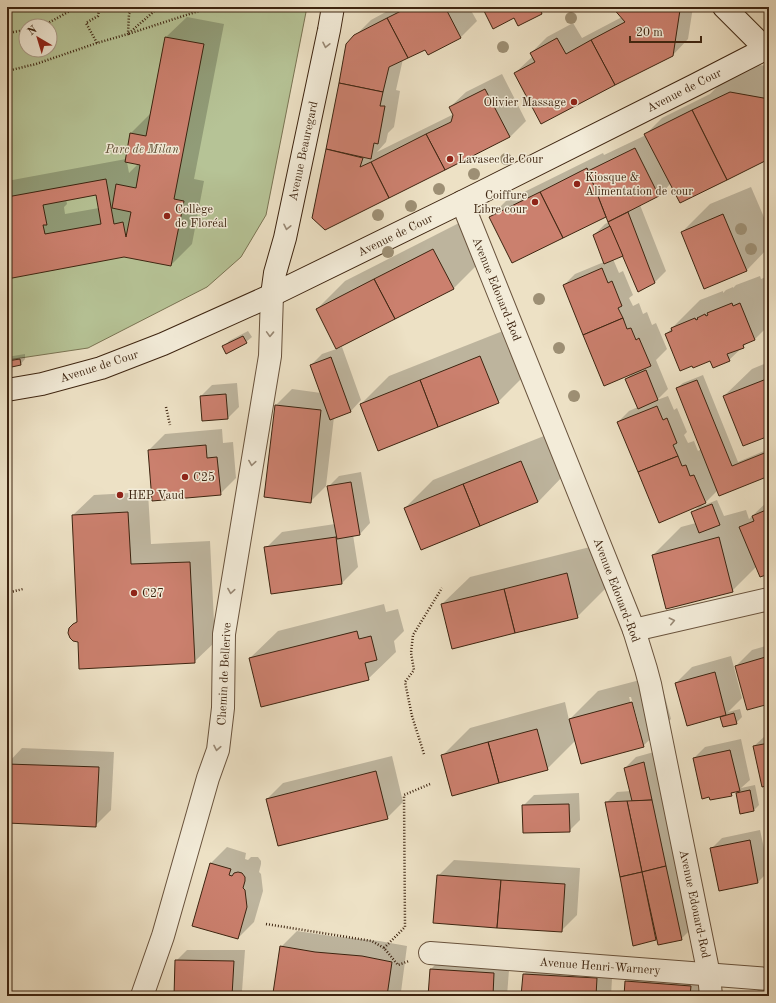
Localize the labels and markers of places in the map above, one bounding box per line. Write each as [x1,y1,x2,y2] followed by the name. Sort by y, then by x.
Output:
[483,97,566,109] place label: Olivier Massage
[569,97,579,107] marker: Olivier Massage
[445,154,455,164] marker: Lavasec de Cour
[458,154,543,166] place label: Lavasec de Cour
[585,172,693,198] place label: Kiosque & Alimentation de cour
[572,179,582,189] marker: Kiosque & Alimentation de cour
[473,190,527,216] place label: Coiffure Libre cour
[530,197,540,207] marker: Coiffure Libre cour
[175,204,227,230] place label: Collège de Floréal
[162,211,172,221] marker: Collège de Floréal
[193,471,215,484] place label: C25
[180,472,190,482] marker: C25
[115,490,125,500] marker: HEP Vaud
[128,490,184,502] place label: HEP Vaud
[129,588,139,598] marker: C27
[142,588,164,600] place label: C27

